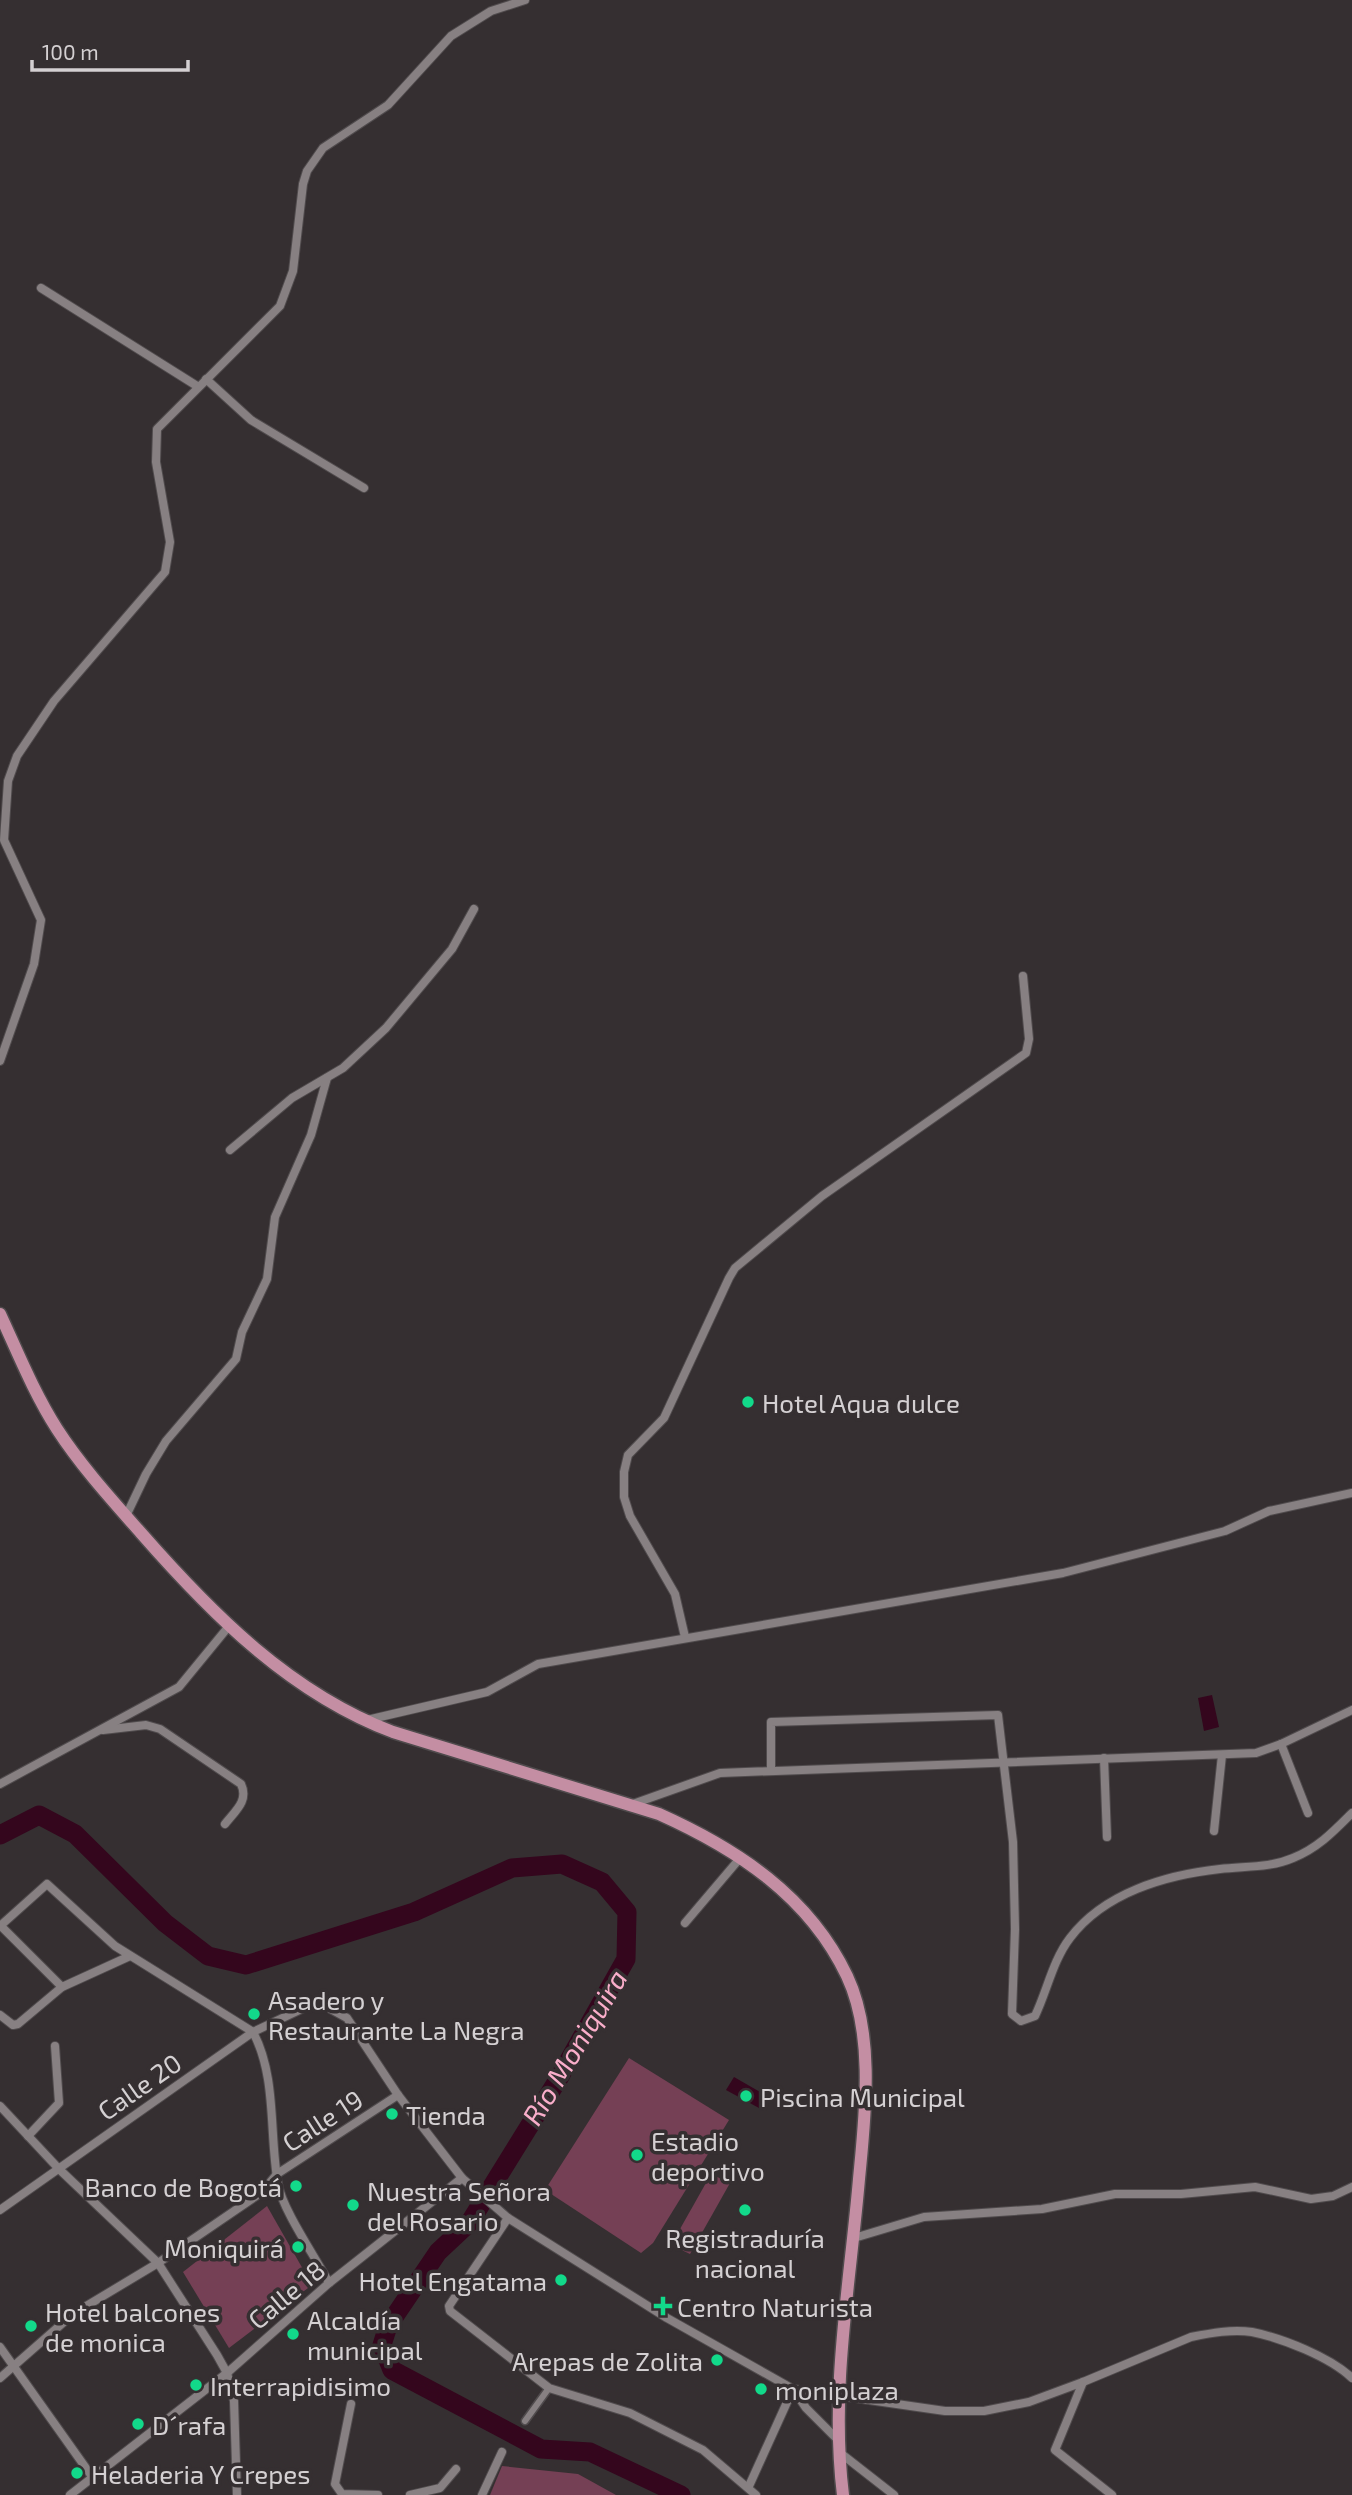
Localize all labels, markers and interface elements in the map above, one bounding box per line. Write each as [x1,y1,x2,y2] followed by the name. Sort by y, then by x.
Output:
[32,28,187,72] scale bar
[42,39,99,64] text: 100 m
[762,1387,960,1418] place label: Hotel Aqua dulce
[740,1394,756,1410] marker: Hotel Aqua dulce
[514,1963,634,2131] water label: Río Moniquira
[268,1984,525,2045] place label: Asadero y Restaurante La Negra
[246,2006,262,2022] marker: Asadero y Restaurante La Negra
[91,2046,187,2126] street label: Calle 20
[760,2081,965,2112] place label: Piscina Municipal
[276,2083,368,2157] street label: Calle 19
[738,2088,754,2104] marker: Piscina Municipal
[406,2099,486,2130] place label: Tienda
[384,2106,400,2122] marker: Tienda
[651,2125,765,2186] place label: Estadio deportivo
[629,2147,645,2163] marker: Estadio deportivo
[85,2171,282,2202] place label: Banco de Bogotá
[367,2175,551,2236] place label: Nuestra Señora del Rosario
[288,2178,304,2194] marker: Banco de Bogotá
[345,2197,361,2213] marker: Nuestra Señora del Rosario
[737,2202,753,2218] marker: Registraduría nacional
[665,2222,825,2283] place label: Registraduría nacional
[164,2232,284,2263] place label: Moniquirá
[290,2239,306,2255] marker: Moniquirá
[241,2253,331,2335] street label: Calle 18
[359,2265,547,2296] place label: Hotel Engatama
[553,2272,569,2288] marker: Hotel Engatama
[677,2291,873,2322] place label: Centro Naturista
[45,2296,220,2357] place label: Hotel balcones de monica
[655,2298,671,2314] marker: Centro Naturista
[307,2304,423,2365] place label: Alcaldía municipal
[23,2318,39,2334] marker: Hotel balcones de monica
[285,2326,301,2342] marker: Alcaldía municipal
[512,2345,703,2376] place label: Arepas de Zolita
[709,2352,725,2368] marker: Arepas de Zolita
[210,2370,391,2401] place label: Interrapidisimo
[775,2374,899,2405] place label: moniplaza
[188,2377,204,2393] marker: Interrapidisimo
[753,2381,769,2397] marker: moniplaza
[152,2409,226,2440] place label: D´rafa
[130,2416,146,2432] marker: D´rafa
[91,2458,310,2489] place label: Heladeria Y Crepes
[69,2465,85,2481] marker: Heladeria Y Crepes

